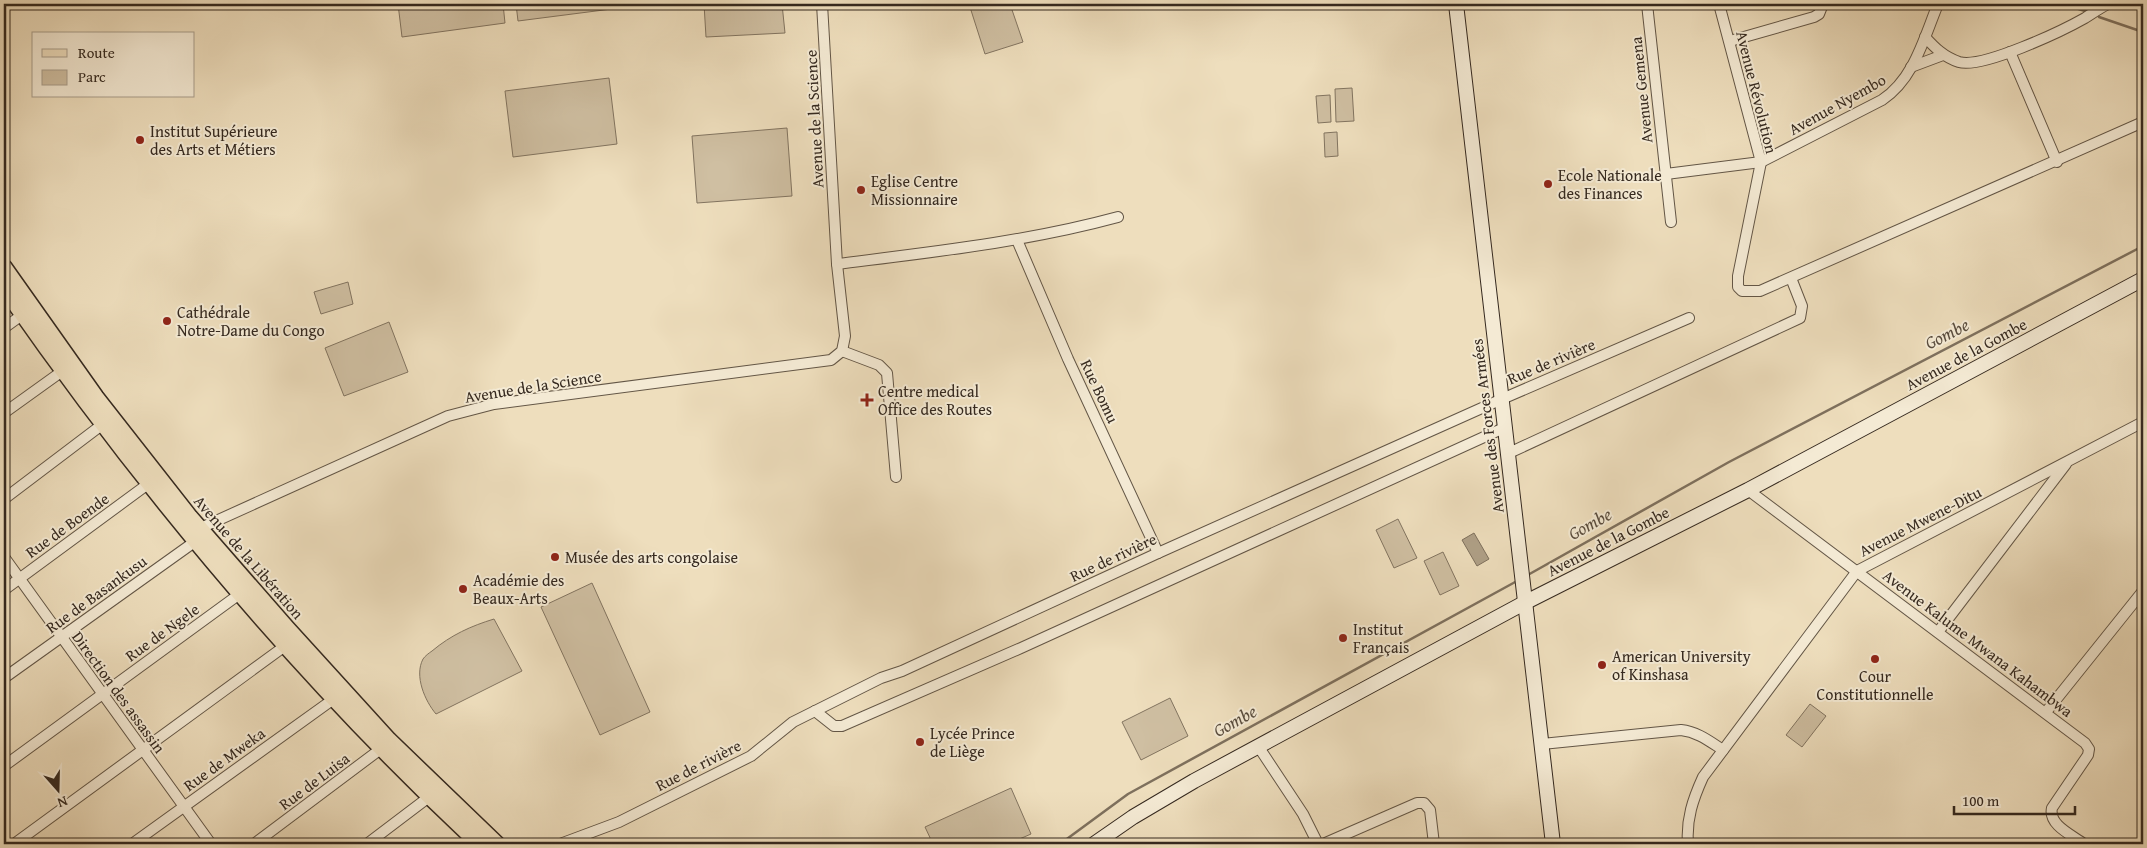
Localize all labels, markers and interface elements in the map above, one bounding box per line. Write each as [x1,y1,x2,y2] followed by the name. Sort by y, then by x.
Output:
[1730,28,1784,156] street label: Avenue Révolution
[32,32,195,98] legend
[1623,35,1659,144] street label: Avenue Gemena
[78,42,115,63] text: Route
[798,49,830,189] street label: Avenue de la Science
[78,66,106,87] text: Parc
[1784,67,1890,141] street label: Avenue Nyembo
[150,119,278,161] place label: Institut Supérieure des Arts et Métiers
[134,134,146,146] marker: Institut Supérieure des Arts et Métiers
[1558,163,1662,205] place label: Ecole Nationale des Finances
[871,169,958,211] place label: Eglise Centre Missionnaire
[1542,178,1554,190] marker: Ecole Nationale des Finances
[855,184,867,196] marker: Eglise Centre Missionnaire
[177,300,325,342] place label: Cathédrale Notre-Dame du Congo
[1920,311,1974,356] water label: Gombe
[1901,312,2031,396] street label: Avenue de la Gombe
[161,315,173,327] marker: Cathédrale Notre-Dame du Congo
[1503,332,1599,390] street label: Rue de rivière
[1464,337,1510,515] street label: Avenue des Forces Armées
[1075,355,1125,427] street label: Rue Bomu
[463,363,603,409] street label: Avenue de la Science
[878,379,992,421] place label: Centre medical Office des Routes
[860,393,874,407] marker: Centre medical Office des Routes
[1854,480,1986,562] street label: Avenue Mwene-Ditu
[20,486,114,564] street label: Rue de Boende
[188,490,310,624] street label: Avenue de la Libération
[1543,500,1673,582] street label: Avenue de la Gombe
[1563,501,1617,547] water label: Gombe
[1066,526,1160,588] street label: Rue de rivière
[565,545,738,569] place label: Musée des arts congolaise
[40,549,152,639] street label: Rue de Basankusu
[549,551,561,563] marker: Musée des arts congolaise
[1878,563,2078,723] street label: Avenue Kalume Mwana Kahambwa
[473,568,564,610] place label: Académie des Beaux-Arts
[457,583,469,595] marker: Académie des Beaux-Arts
[120,597,204,667] street label: Rue de Ngele
[1353,617,1409,659] place label: Institut Français
[66,626,172,758] street label: Direction des assassin
[1337,632,1349,644] marker: Institut Français
[1612,644,1751,686] place label: American University of Kinshasa
[1869,653,1881,665] marker: Cour Constitutionnelle
[1596,659,1608,671] marker: American University of Kinshasa
[1817,664,1933,706] place label: Cour Constitutionnelle
[1208,698,1262,744] water label: Gombe
[178,721,270,797] street label: Rue de Mweka
[930,721,1015,763] place label: Lycée Prince de Liège
[651,733,745,797] street label: Rue de rivière
[914,736,926,748] marker: Lycée Prince de Liège
[274,746,355,816] street label: Rue de Luisa
[32,766,82,816] north arrow
[1954,783,2076,815] scale bar
[1962,790,2000,811] text: 100 m
[54,791,70,813] text: N

